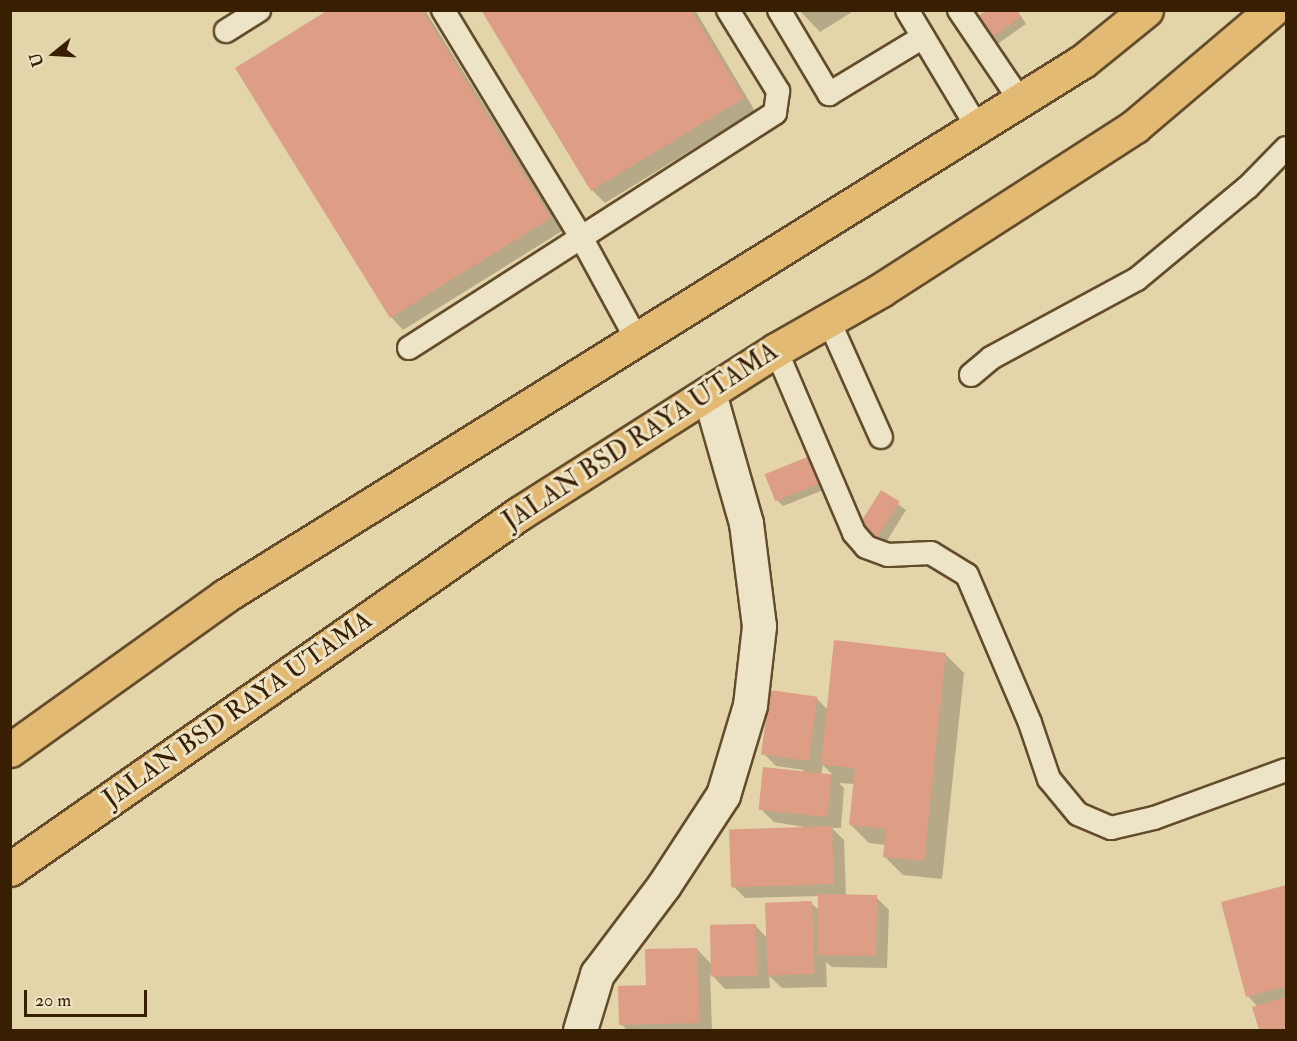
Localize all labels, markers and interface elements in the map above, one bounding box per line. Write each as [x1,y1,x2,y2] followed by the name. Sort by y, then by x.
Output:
[24,24,84,84] north arrow
[25,50,48,69] text: U
[498,336,784,538] street label: JALAN BSD RAYA UTAMA
[97,605,379,815] street label: JALAN BSD RAYA UTAMA
[27,978,150,1016] scale bar
[35,989,71,1012] text: 20 m

